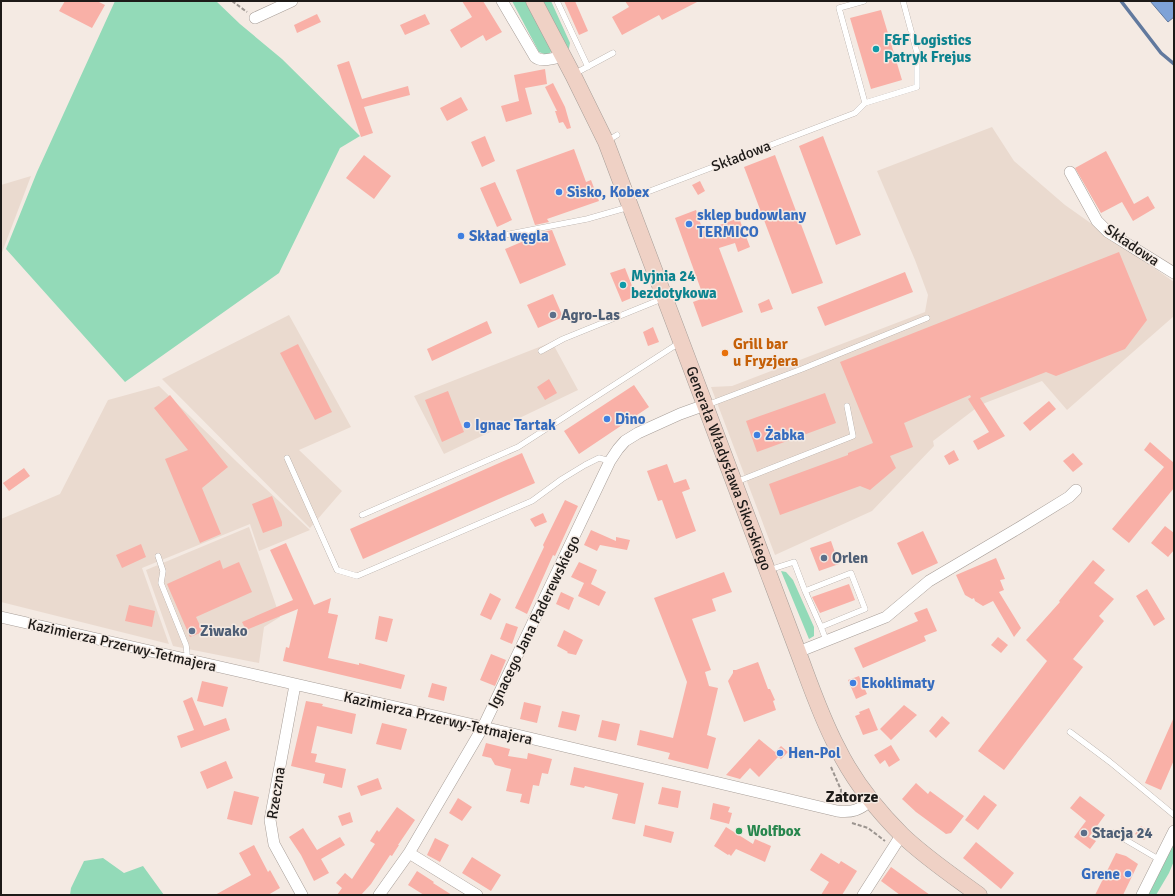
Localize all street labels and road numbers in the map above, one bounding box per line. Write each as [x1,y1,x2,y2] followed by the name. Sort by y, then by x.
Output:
[709,136,773,176] street label: Składowa
[1101,220,1163,270] street label: Składowa
[682,364,776,573] street label: Generała Władysława Sikorskiego
[484,532,584,712] street label: Ignacego Jana Paderewskiego
[26,614,218,676] street label: Kazimierza Przerwy-Tetmajera
[342,687,534,749] street label: Kazimierza Przerwy-Tetmajera
[263,766,289,820] street label: Rzeczna

